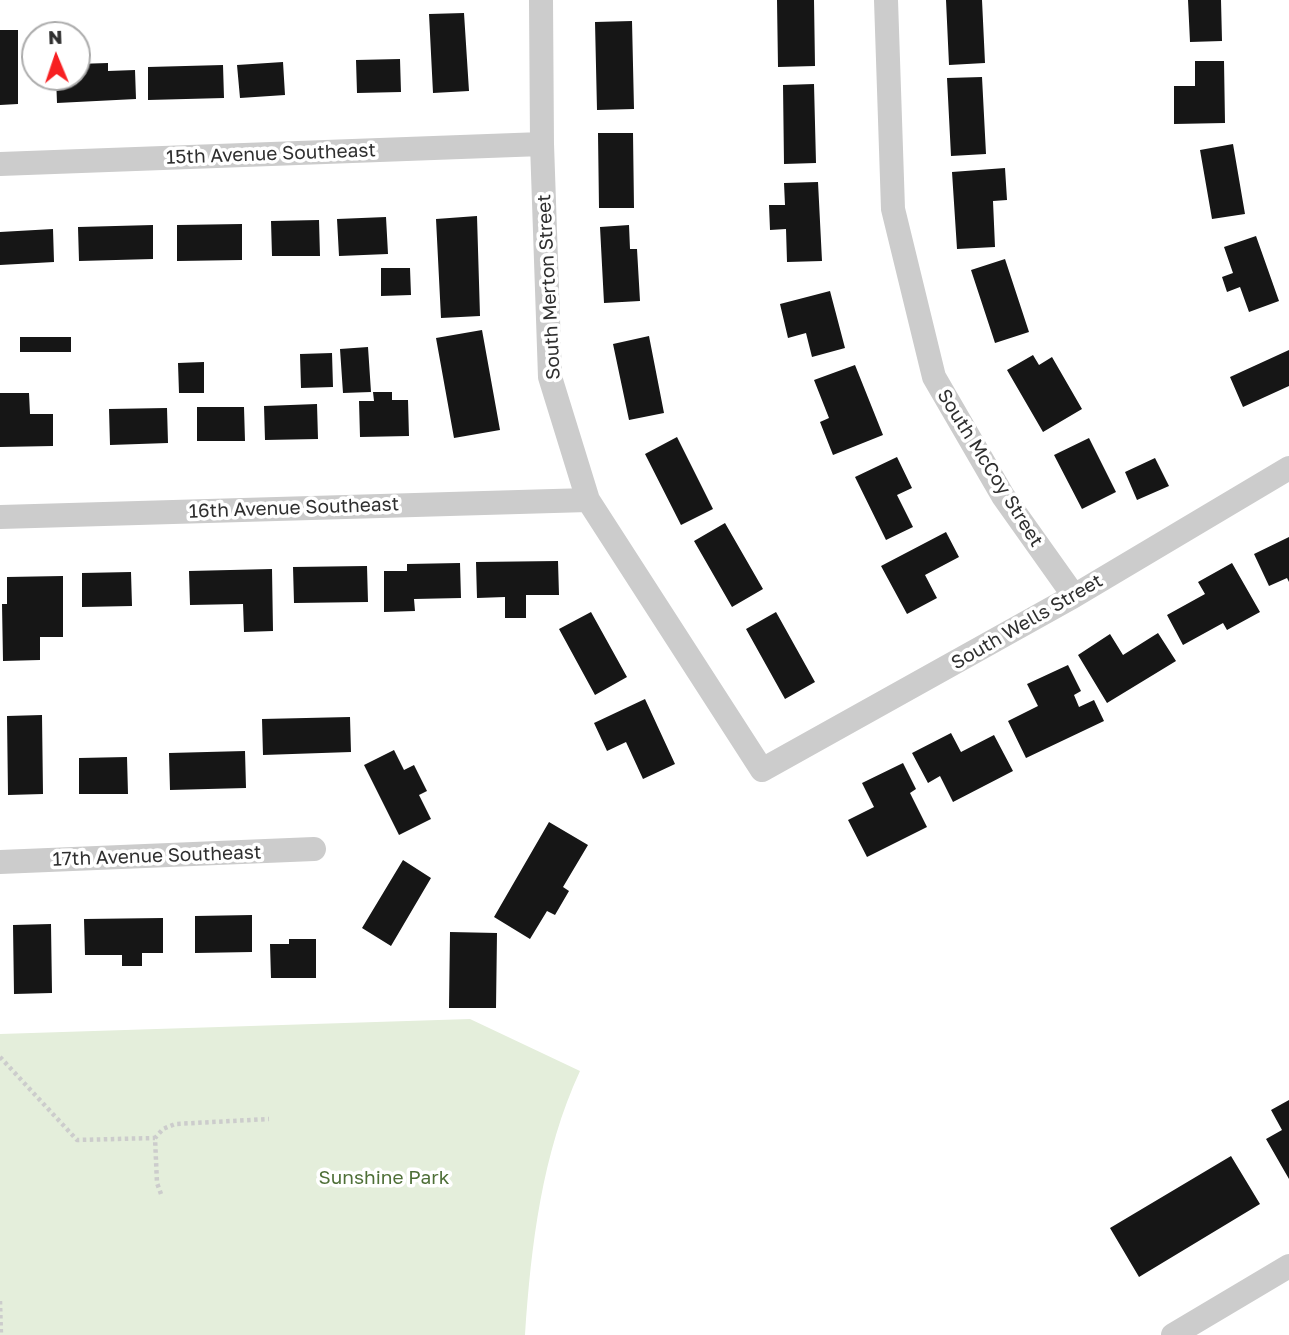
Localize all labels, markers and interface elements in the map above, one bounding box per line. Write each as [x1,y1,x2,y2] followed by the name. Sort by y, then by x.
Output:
[21,21,91,91] north arrow
[48,25,63,48] text: N
[166,139,376,169] street label: 15th Avenue Southeast
[533,194,565,380] street label: South Merton Street
[932,385,1048,551] street label: South McCoy Street
[189,493,399,523] street label: 16th Avenue Southeast
[947,569,1107,675] street label: South Wells Street
[52,841,262,871] street label: 17th Avenue Southeast
[319,1167,449,1189] park label: Sunshine Park

